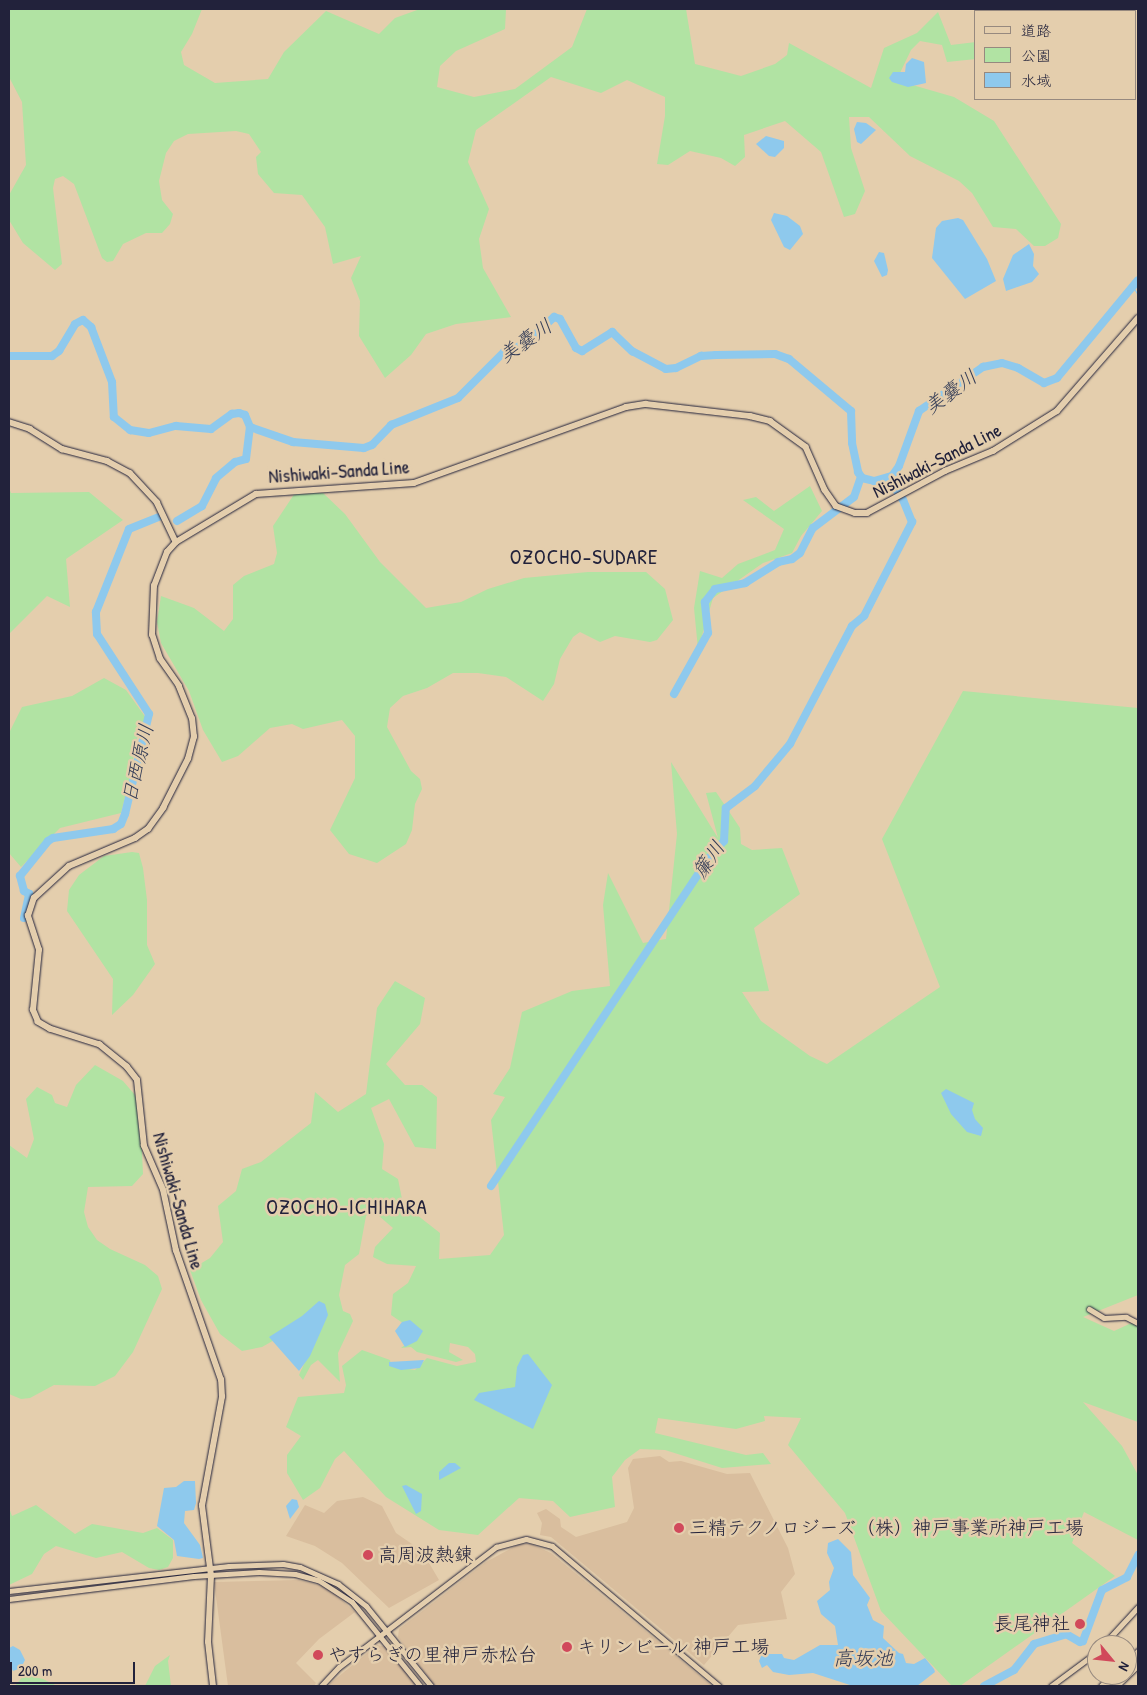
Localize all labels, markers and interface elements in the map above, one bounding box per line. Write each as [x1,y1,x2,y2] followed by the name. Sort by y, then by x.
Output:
[974,10,1137,100] legend
[1021,20,1051,41] text: 道路
[1021,45,1051,66] text: 公園
[1021,70,1051,91] text: 水域
[494,313,556,367] water label: 美嚢川
[919,364,981,418] water label: 美嚢川
[869,419,1005,503] street label: Nishiwaki-Sanda Line
[268,456,410,488] street label: Nishiwaki-Sanda Line
[508,544,660,570] district label: OZOCHO-SUDARE
[116,721,158,805] water label: 日西原川
[687,836,729,882] water label: 簾川
[148,1130,208,1272] street label: Nishiwaki-Sanda Line
[264,1194,430,1220] district label: OZOCHO-ICHIHARA
[689,1517,1088,1539] place label: 三精テクノロジーズ（株）神戸事業所神戸工場
[673,1522,685,1534] marker: 三精テクノロジーズ（株）神戸事業所神戸工場
[378,1544,473,1566] place label: 高周波熱錬
[362,1549,374,1561] marker: 高周波熱錬
[994,1613,1070,1635] place label: 長尾神社
[1074,1618,1086,1630] marker: 長尾神社
[1087,1635,1137,1685] north arrow
[577,1636,770,1658] place label: キリンビール 神戸工場
[561,1641,573,1653] marker: キリンビール 神戸工場
[328,1644,537,1666] place label: やすらぎの里神戸赤松台
[833,1645,893,1669] water label: 高坂池
[312,1649,324,1661] marker: やすらぎの里神戸赤松台
[12,1652,138,1684] scale bar
[1115,1659,1135,1675] text: N
[18,1660,52,1681] text: 200 m

